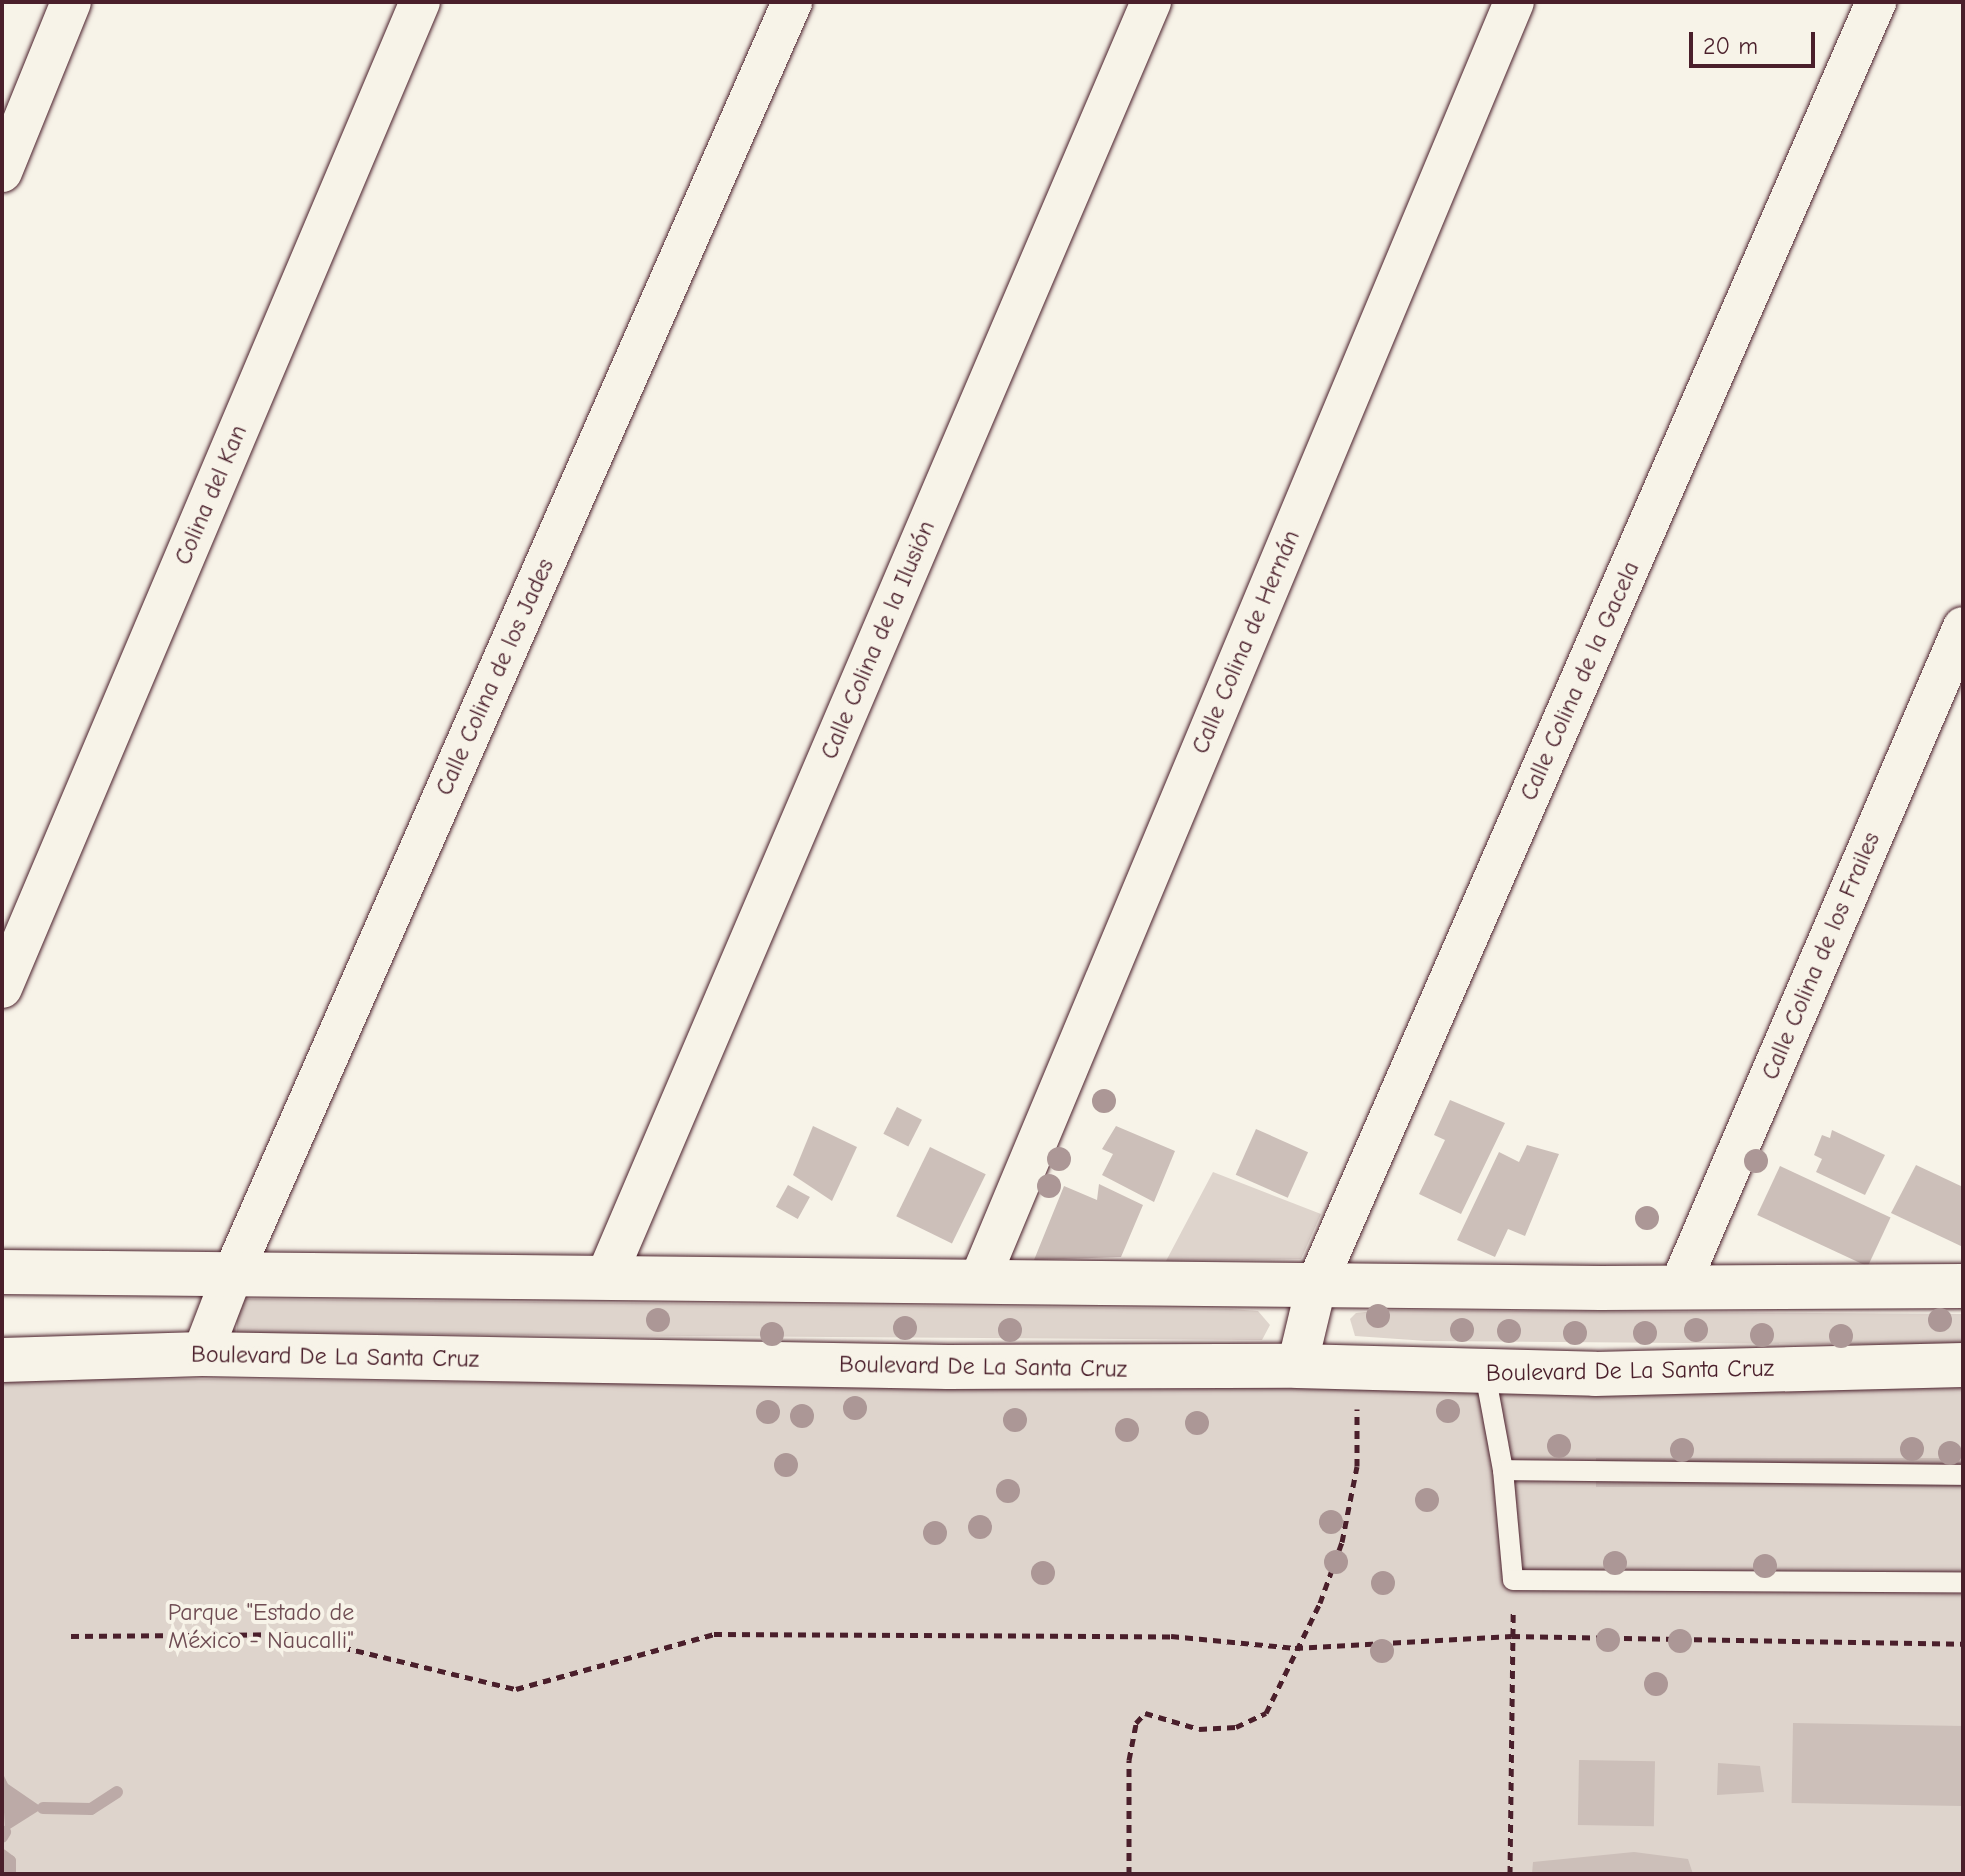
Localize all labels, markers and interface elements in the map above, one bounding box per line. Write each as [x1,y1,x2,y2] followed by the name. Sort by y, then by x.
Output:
[1693,16,1819,66] scale bar
[1703,32,1758,60] text: 20 m
[169,421,253,569] street label: Colina del Kan
[815,516,941,764] street label: Calle Colina de la Ilusión
[1186,526,1306,758] street label: Calle Colina de Hernán
[430,554,560,800] street label: Calle Colina de los Jades
[1514,557,1646,805] street label: Calle Colina de la Gacela
[1756,828,1886,1084] street label: Calle Colina de los Frailes
[191,1340,479,1374] street label: Boulevard De La Santa Cruz
[839,1350,1127,1384] street label: Boulevard De La Santa Cruz
[1486,1354,1774,1388] street label: Boulevard De La Santa Cruz
[168,1599,354,1655] park label: Parque "Estado de México - Naucalli"

